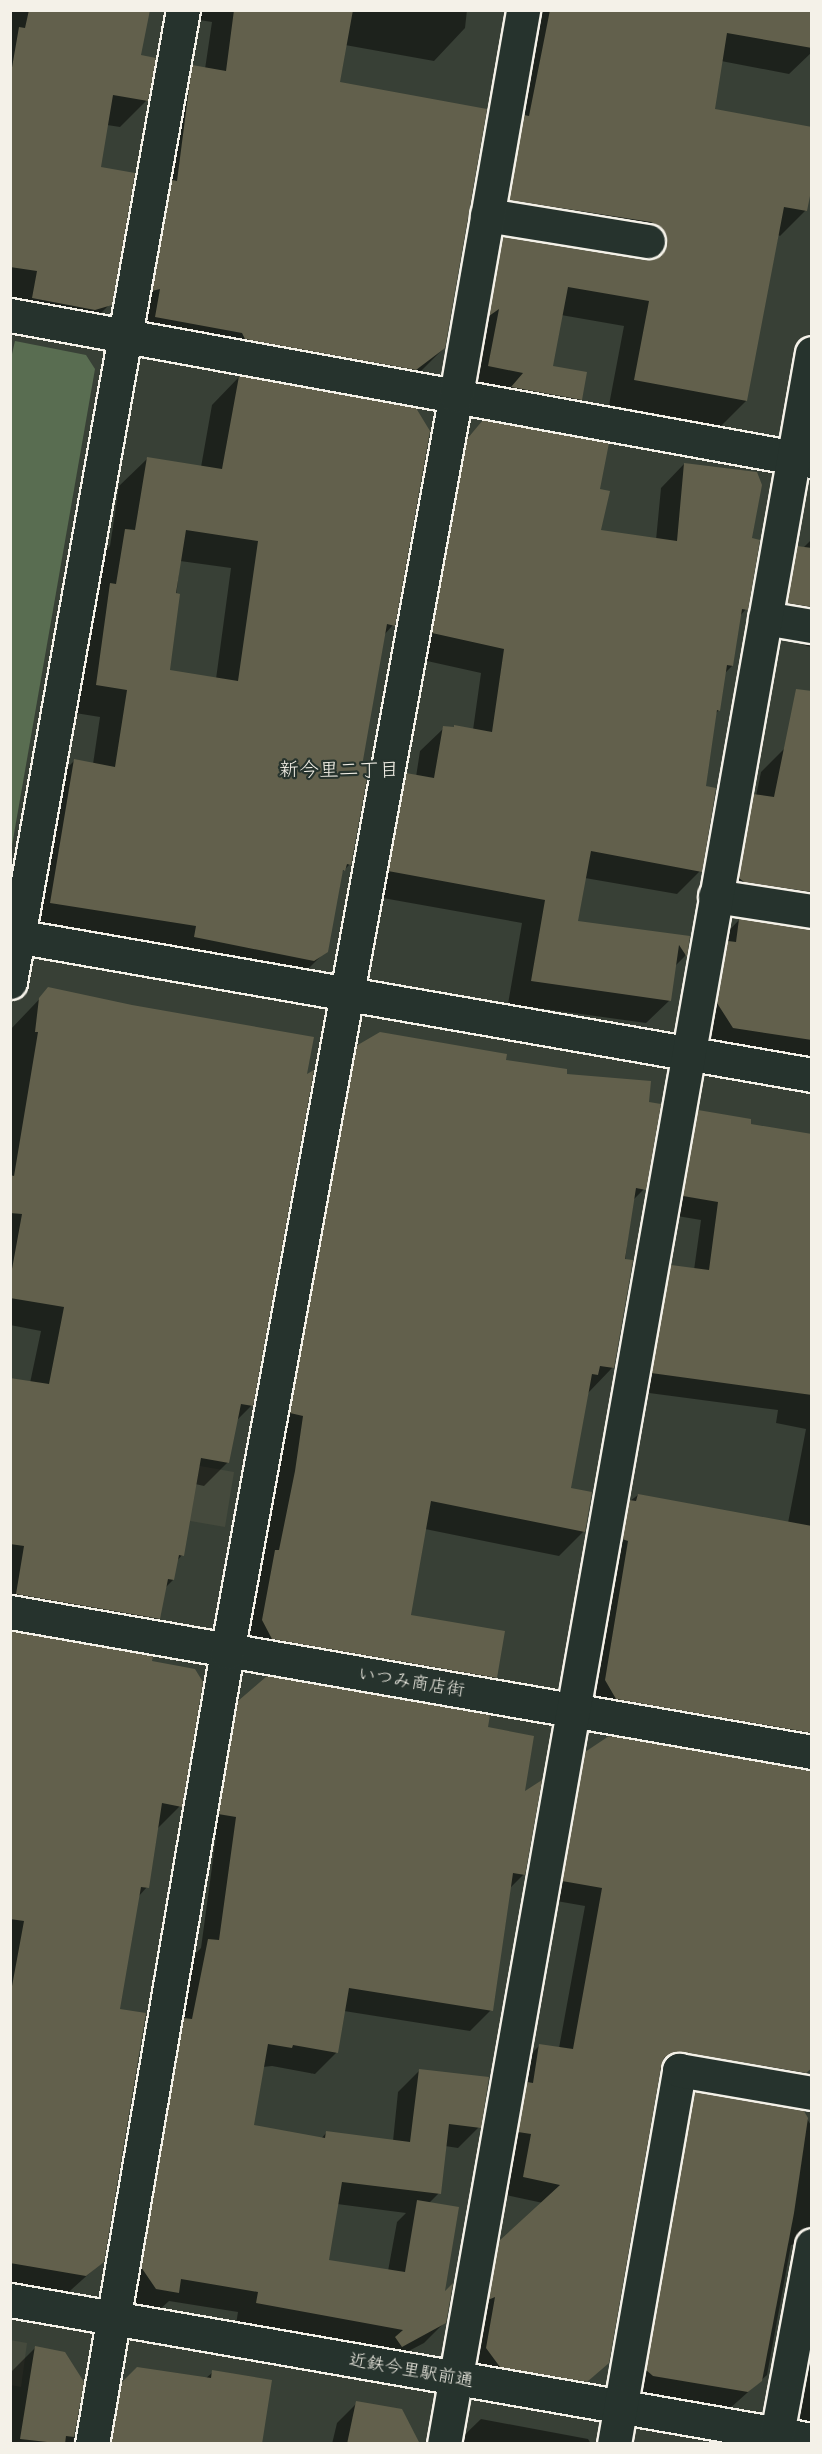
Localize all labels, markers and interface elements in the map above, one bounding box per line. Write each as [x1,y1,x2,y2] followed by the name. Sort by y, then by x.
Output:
[279,758,399,782] district label: 新今里二丁目
[356,1664,466,1702] street label: いつみ商店街
[347,2349,475,2393] street label: 近鉄今里駅前通

